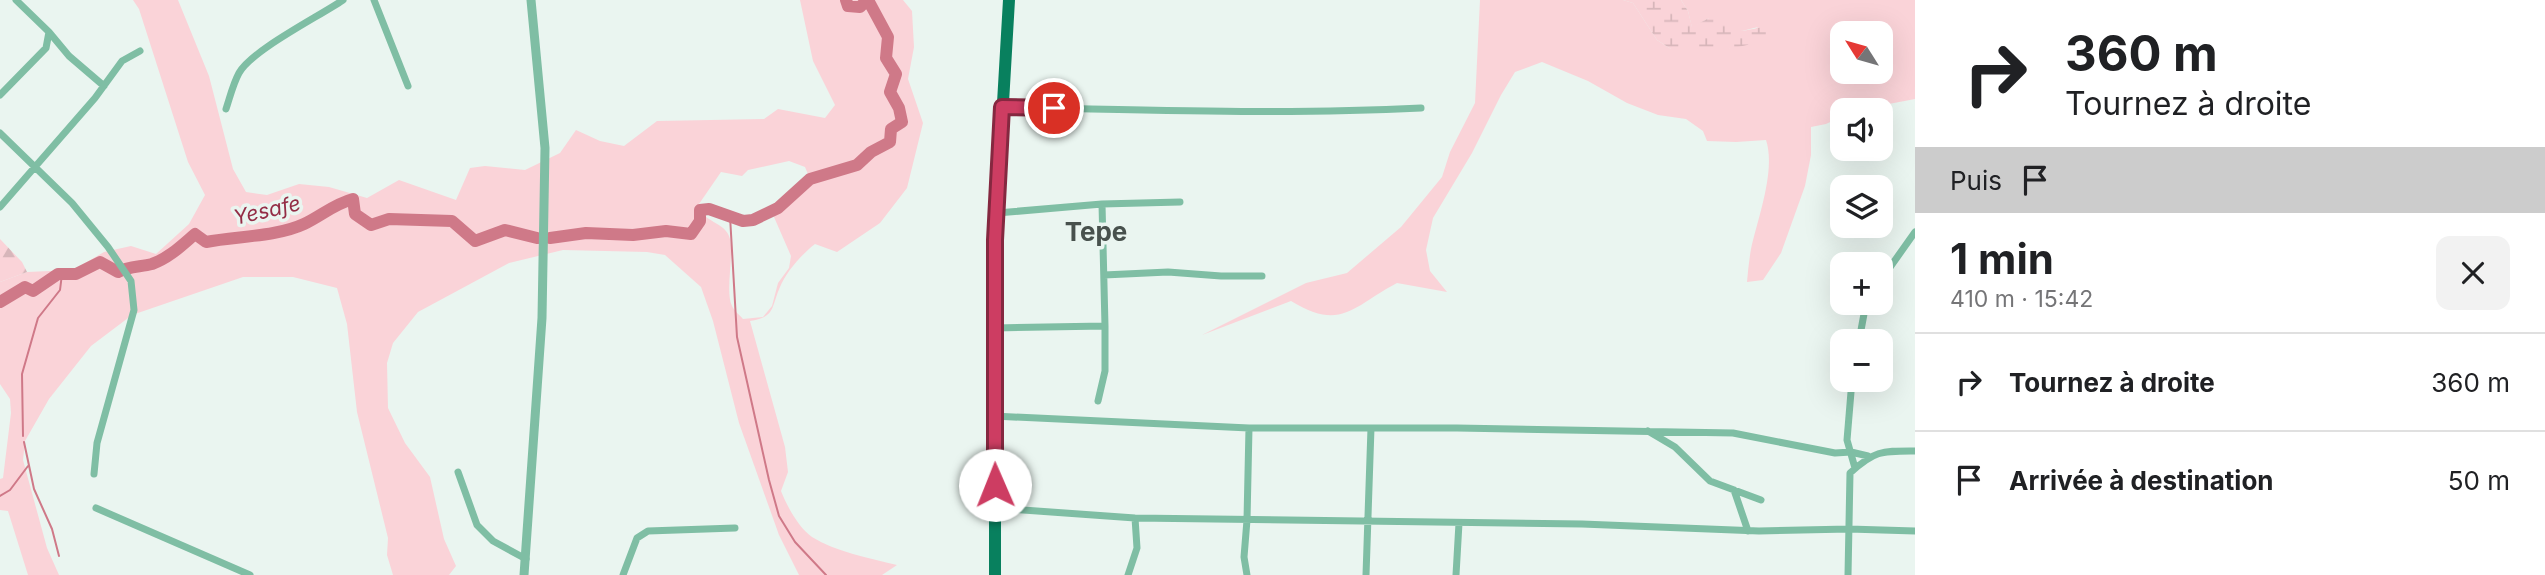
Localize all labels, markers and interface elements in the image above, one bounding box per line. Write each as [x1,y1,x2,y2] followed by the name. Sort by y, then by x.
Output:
[1830,21,1894,84] north arrow
[1830,21,1893,392] map controls
[2065,24,2218,83] text: 360 m
[1950,28,2041,119] icon: right
[1024,78,1084,138] pin
[2065,84,2311,123] text: Tournez à droite
[1035,89,1073,127] icon: arrive
[1830,98,1893,161] button: sound
[2016,161,2054,199] icon: arrive
[1950,165,2002,196] text: Puis
[1830,175,1893,238] button: layers
[231,190,303,230] water label: Yesafe
[1065,216,1127,247] district label: Tepe
[1950,233,2054,284] text: 1 min
[2436,236,2510,310] button: close
[1830,252,1893,315] button: +
[1950,285,2093,313] text: 410 m · 15:42
[1830,329,1893,392] button: −
[1950,363,1988,401] icon: right
[2009,367,2215,398] text: Tournez à droite
[2431,367,2510,398] text: 360 m
[958,448,1032,522] position arrow
[1950,461,1988,499] icon: arrive
[2009,465,2274,496] text: Arrivée à destination
[2448,465,2510,496] text: 50 m

